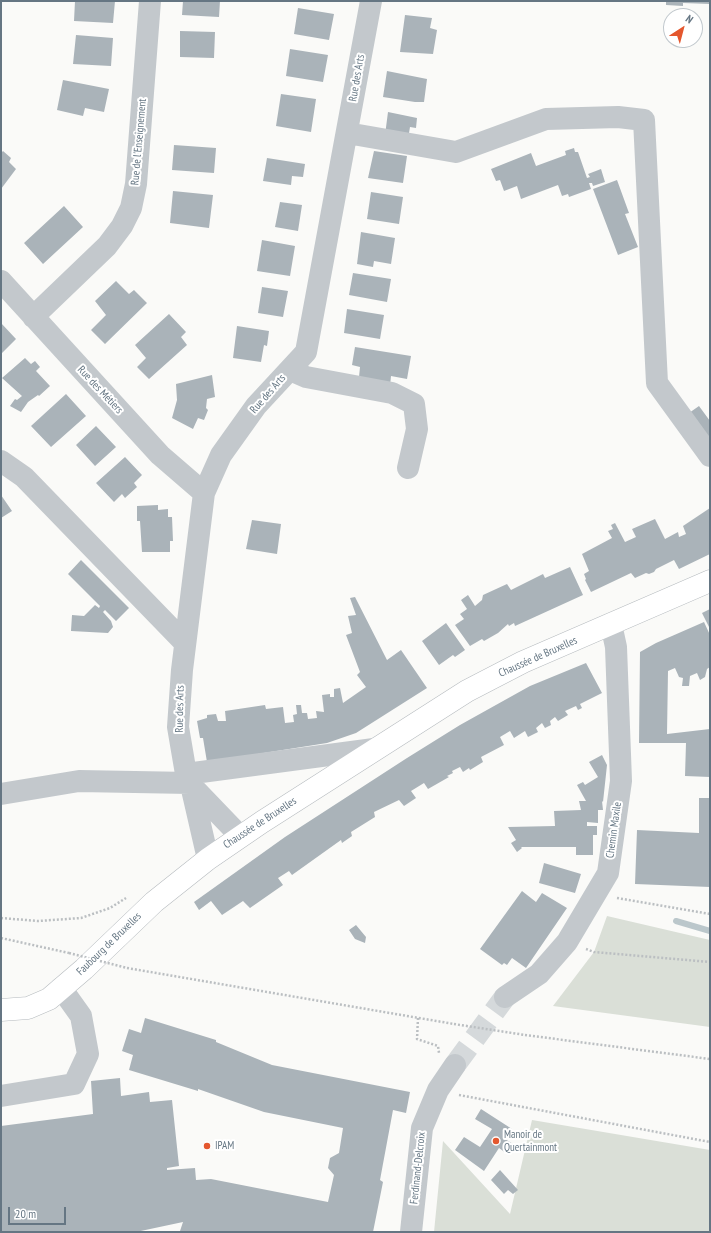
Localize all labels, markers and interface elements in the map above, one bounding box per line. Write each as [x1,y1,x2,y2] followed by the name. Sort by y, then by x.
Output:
[663,8,703,48] north arrow
[683,12,696,27] text: N
[346,53,368,103] street label: Rue des Arts
[129,98,149,186] street label: Rue de l'Enseignement
[75,363,125,417] street label: Rue des Métiers
[247,372,289,416] street label: Rue des Arts
[497,634,579,680] street label: Chaussée de Bruxelles
[173,685,187,733] street label: Rue des Arts
[221,794,299,852] street label: Chaussée de Bruxelles
[604,801,624,859] street label: Chemin Maxile
[74,910,144,978] street label: Faubourg de Bruxelles
[504,1128,557,1154] place label: Manoir de Quertainmont
[408,1131,428,1205] street label: Ferdinand-Delcroix
[491,1136,501,1146] marker: Manoir de Quertainmont
[215,1139,234,1153] place label: IPAM
[202,1141,212,1151] marker: IPAM
[10,1199,68,1225] scale bar
[15,1206,36,1221] text: 20 m

